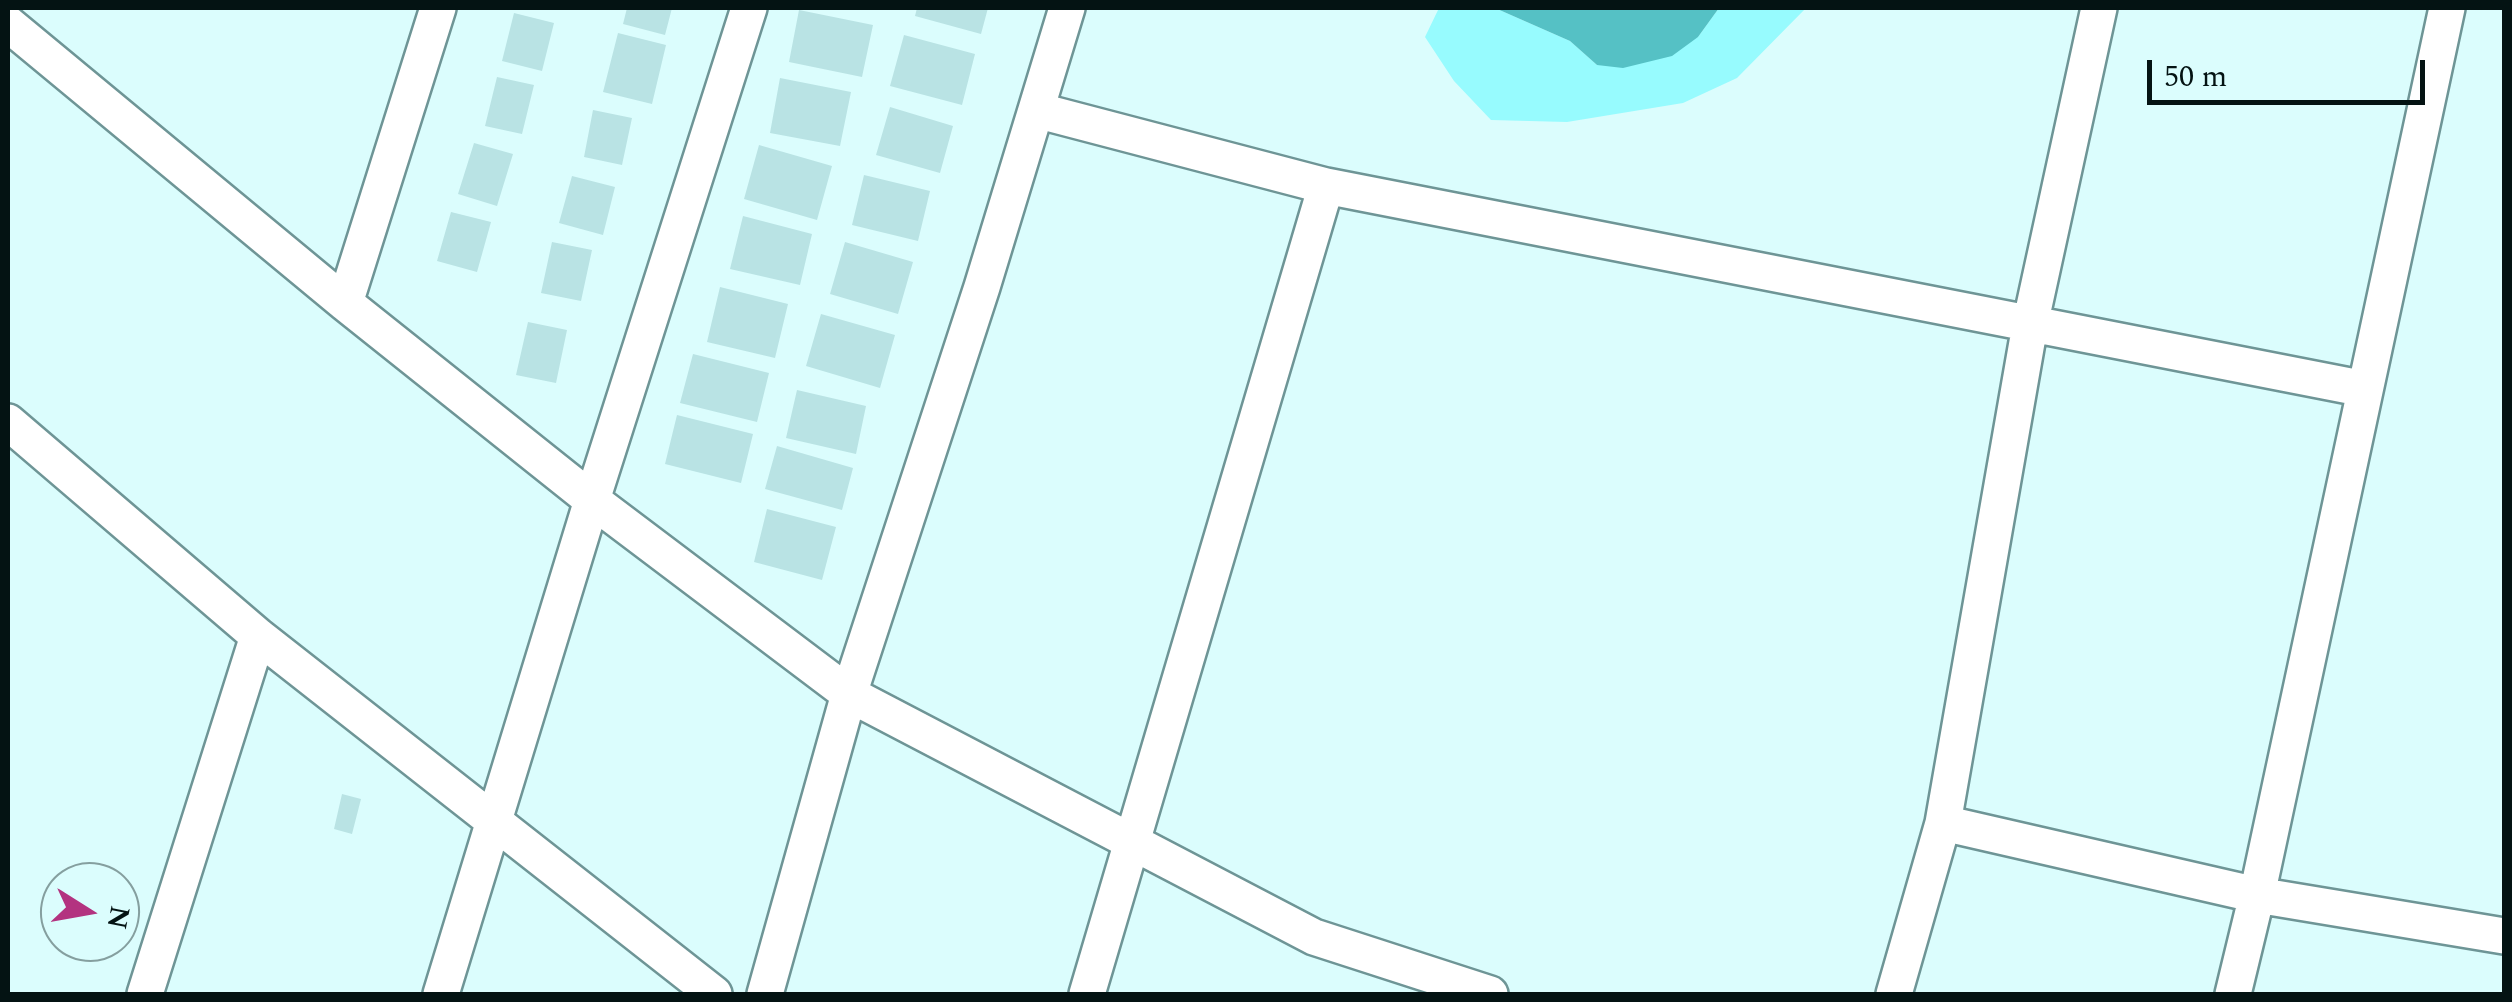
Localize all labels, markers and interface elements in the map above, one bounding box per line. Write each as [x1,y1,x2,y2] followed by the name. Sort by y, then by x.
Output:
[2152,40,2430,102] scale bar
[2164,54,2227,100] text: 50 m
[40,862,140,962] north arrow
[95,902,141,933] text: N

